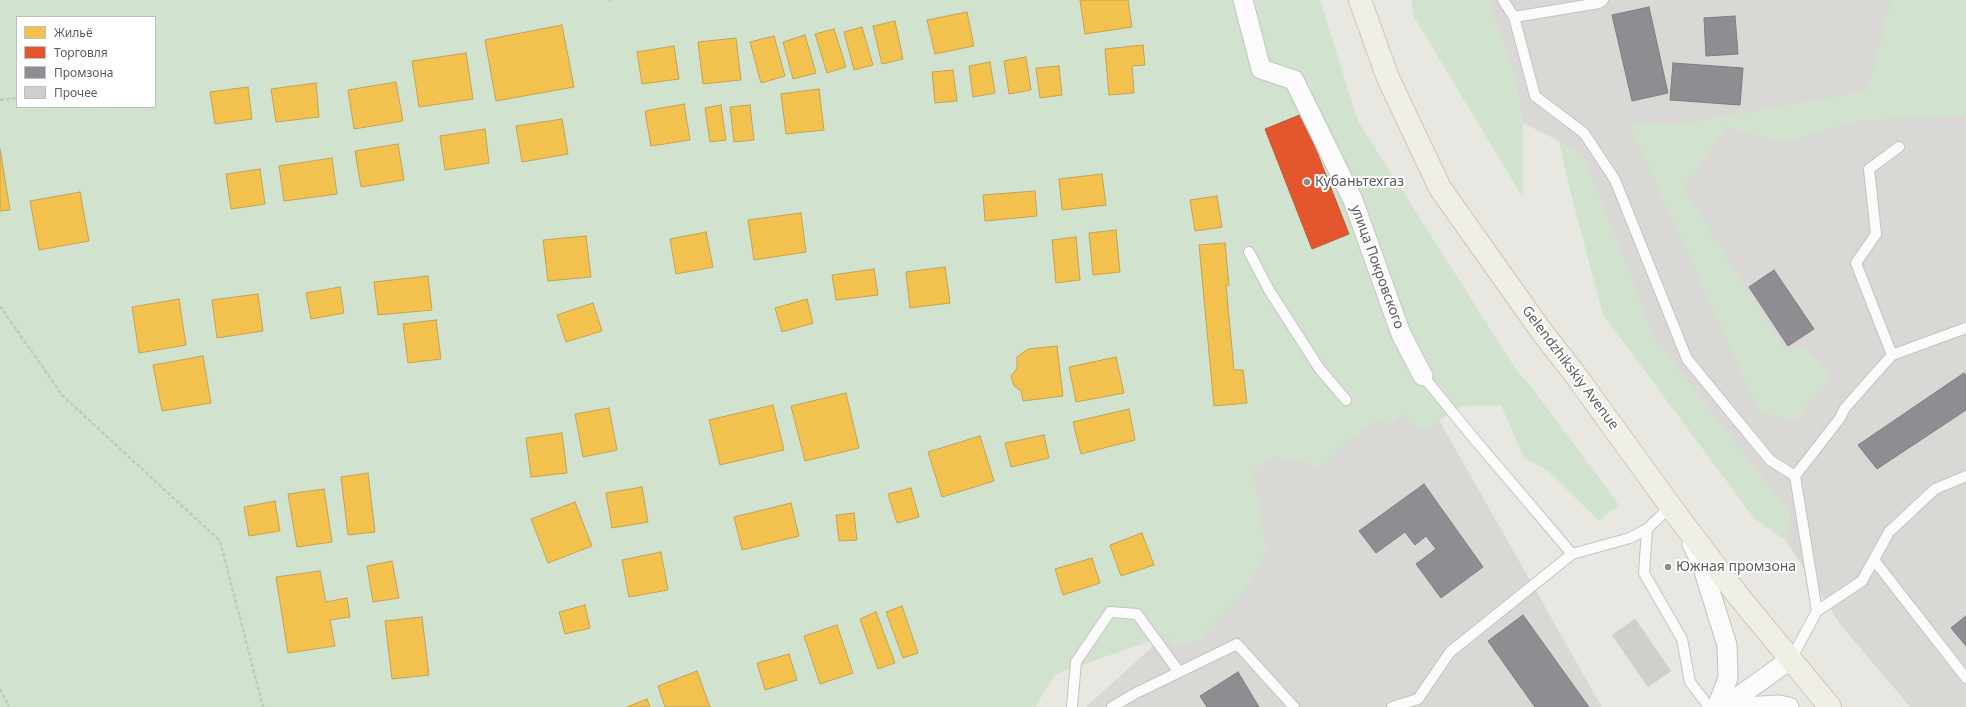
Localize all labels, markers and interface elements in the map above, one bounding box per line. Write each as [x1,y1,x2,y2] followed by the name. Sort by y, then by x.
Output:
[16,16,156,108] legend
[54,24,93,41] text: Жильё
[54,44,108,61] text: Торговля
[54,64,113,81] text: Промзона
[54,84,97,101] text: Прочее
[1315,174,1404,190] place label: Кубаньтехгаз
[1302,177,1312,187] marker: Кубаньтехгаз
[1347,203,1407,331] street label: улица Покровского
[1518,303,1622,433] street label: Gelendzhikskiy Avenue
[1676,559,1796,575] place label: Южная промзона
[1663,562,1673,572] marker: Южная промзона

